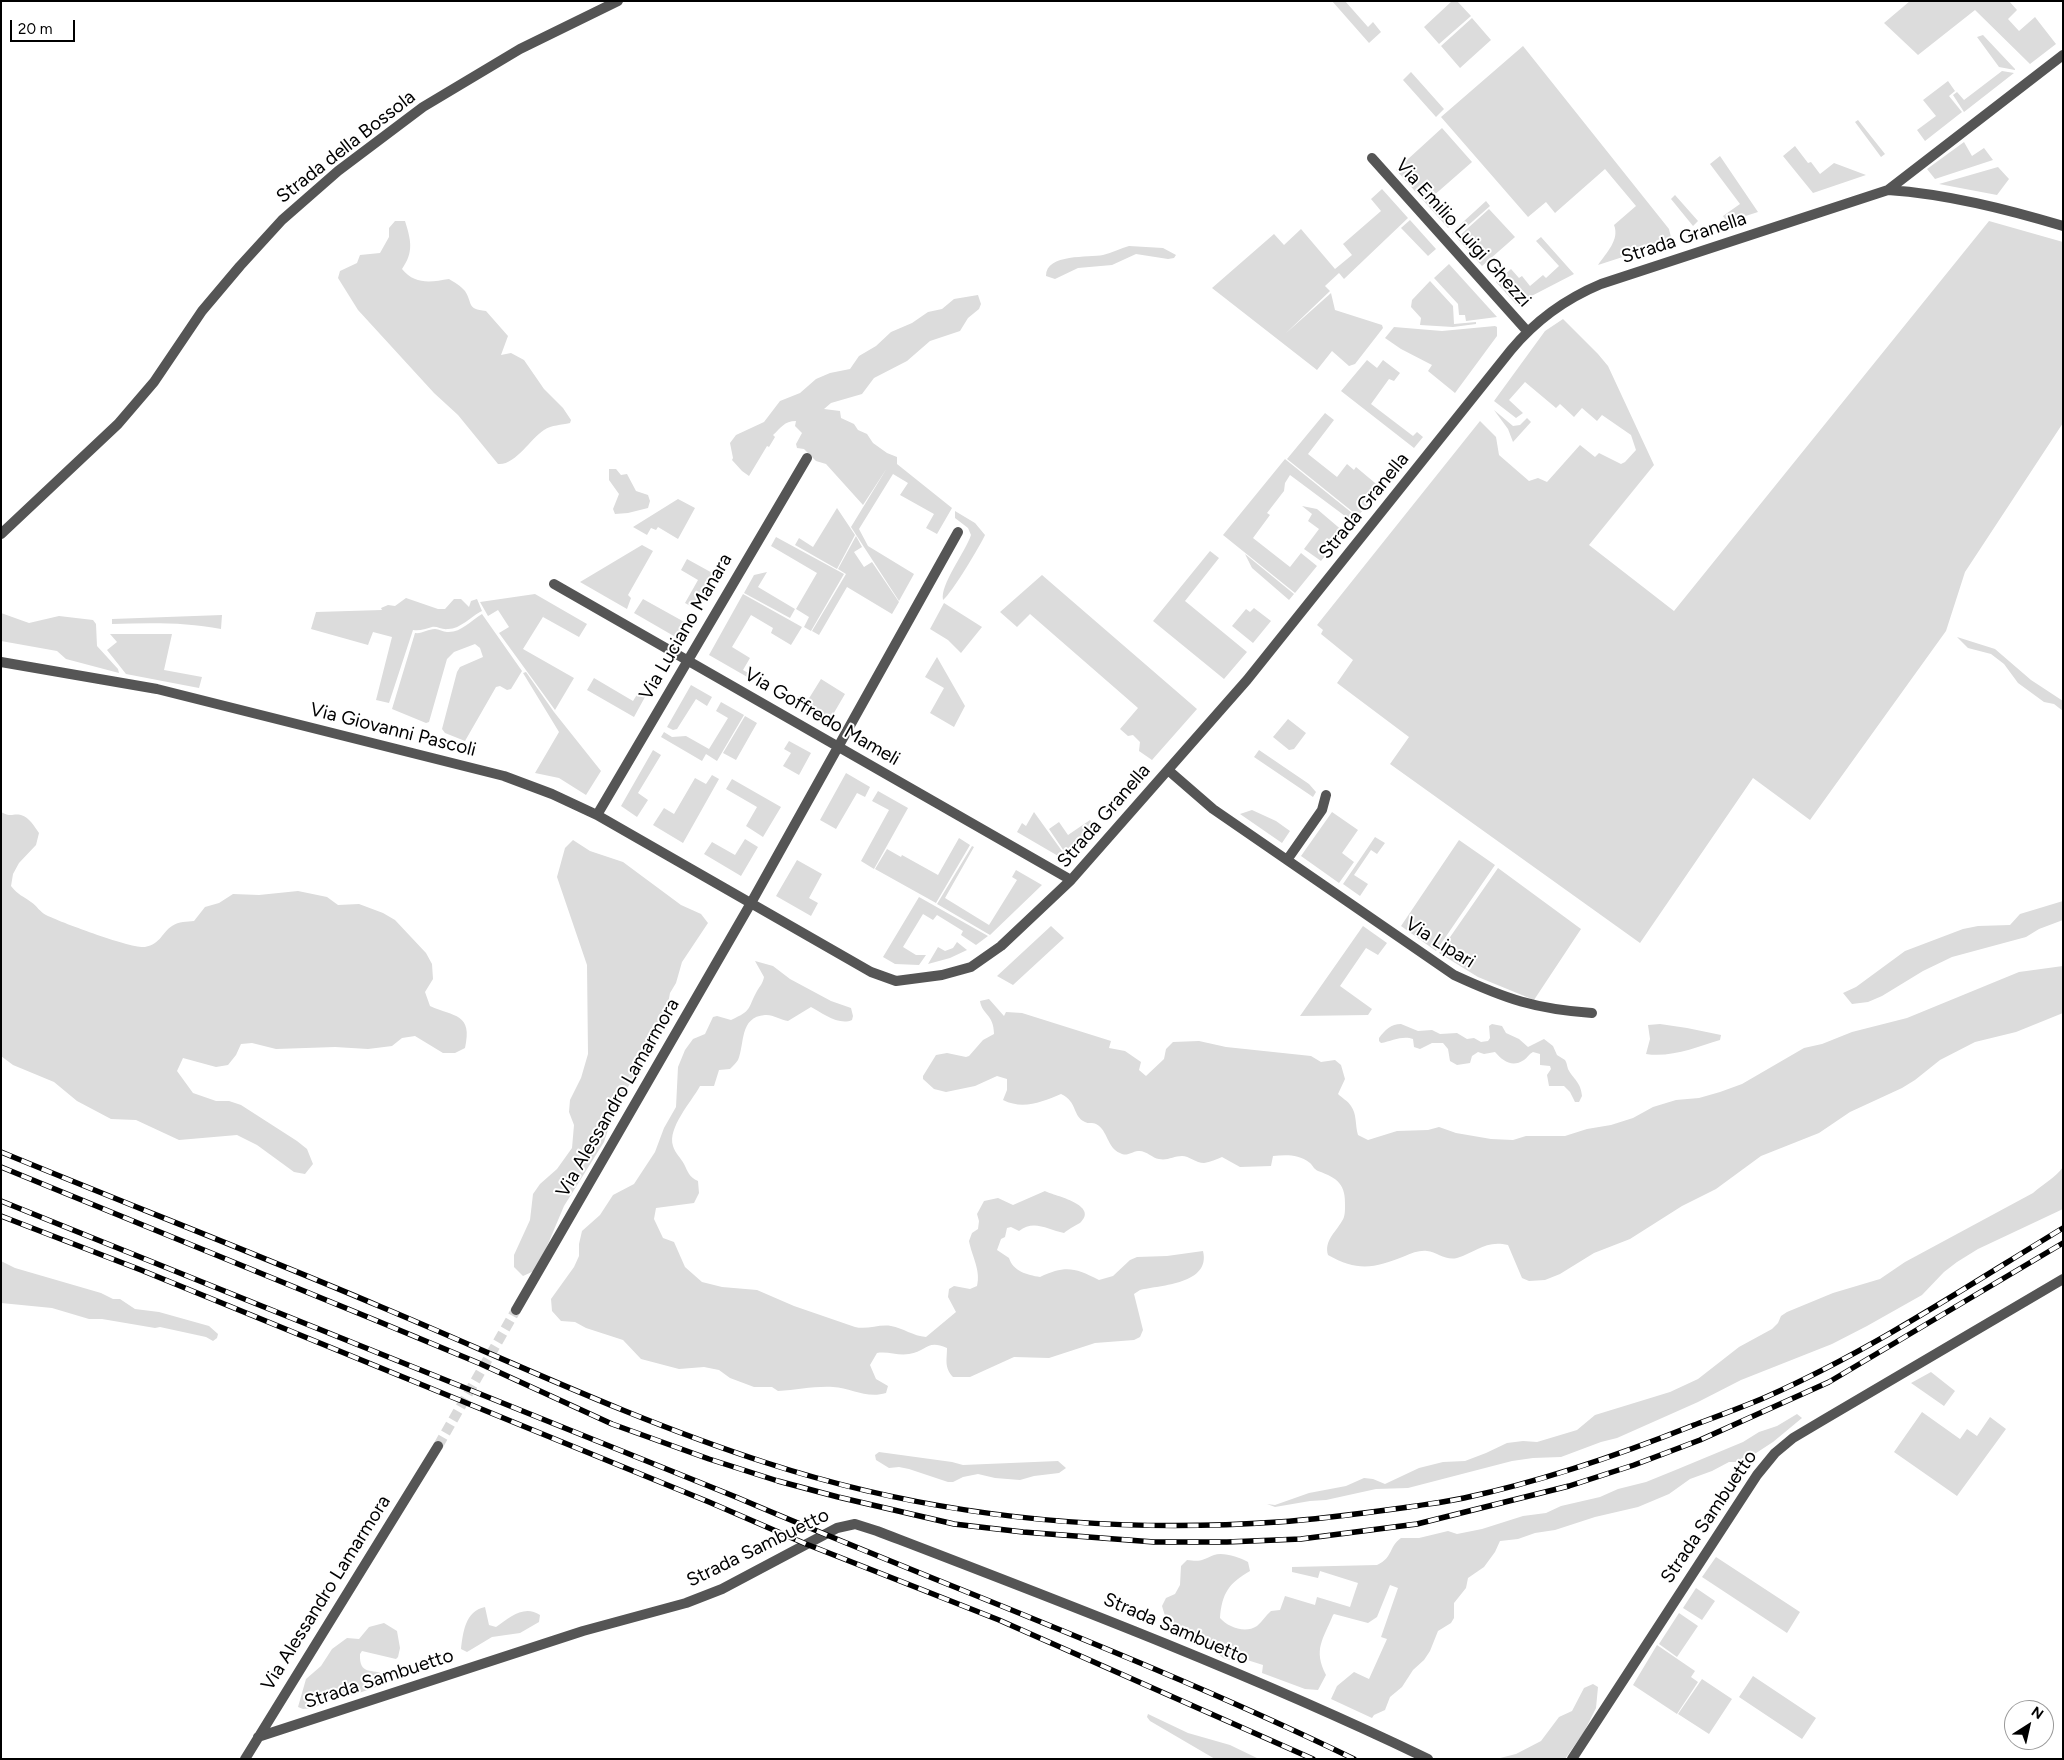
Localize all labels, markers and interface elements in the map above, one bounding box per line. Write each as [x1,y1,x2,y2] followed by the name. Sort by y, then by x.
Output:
[12,10,78,42] scale bar
[18,20,52,38] text: 20 m
[272,86,420,208] street label: Strada della Bossola
[1390,154,1536,312] street label: Via Emilio Luigi Ghezzi
[1619,207,1749,269] street label: Strada Granella
[1314,448,1414,564] street label: Strada Granella
[635,550,737,704] street label: Via Luciano Manara
[740,663,904,771] street label: Via Goffredo Mameli
[308,698,478,762] street label: Via Giovanni Pascoli
[1053,759,1155,873] street label: Strada Granella
[1401,913,1479,973] street label: Via Lipari
[552,995,684,1201] street label: Via Alessandro Lamarmora
[1656,1446,1762,1588] street label: Strada Sambuetto
[257,1491,395,1695] street label: Via Alessandro Lamarmora
[683,1504,833,1592] street label: Strada Sambuetto
[1100,1588,1252,1670] street label: Strada Sambuetto
[302,1644,456,1714] street label: Strada Sambuetto
[2004,1700,2054,1750] north arrow
[2028,1703,2047,1723] text: N

